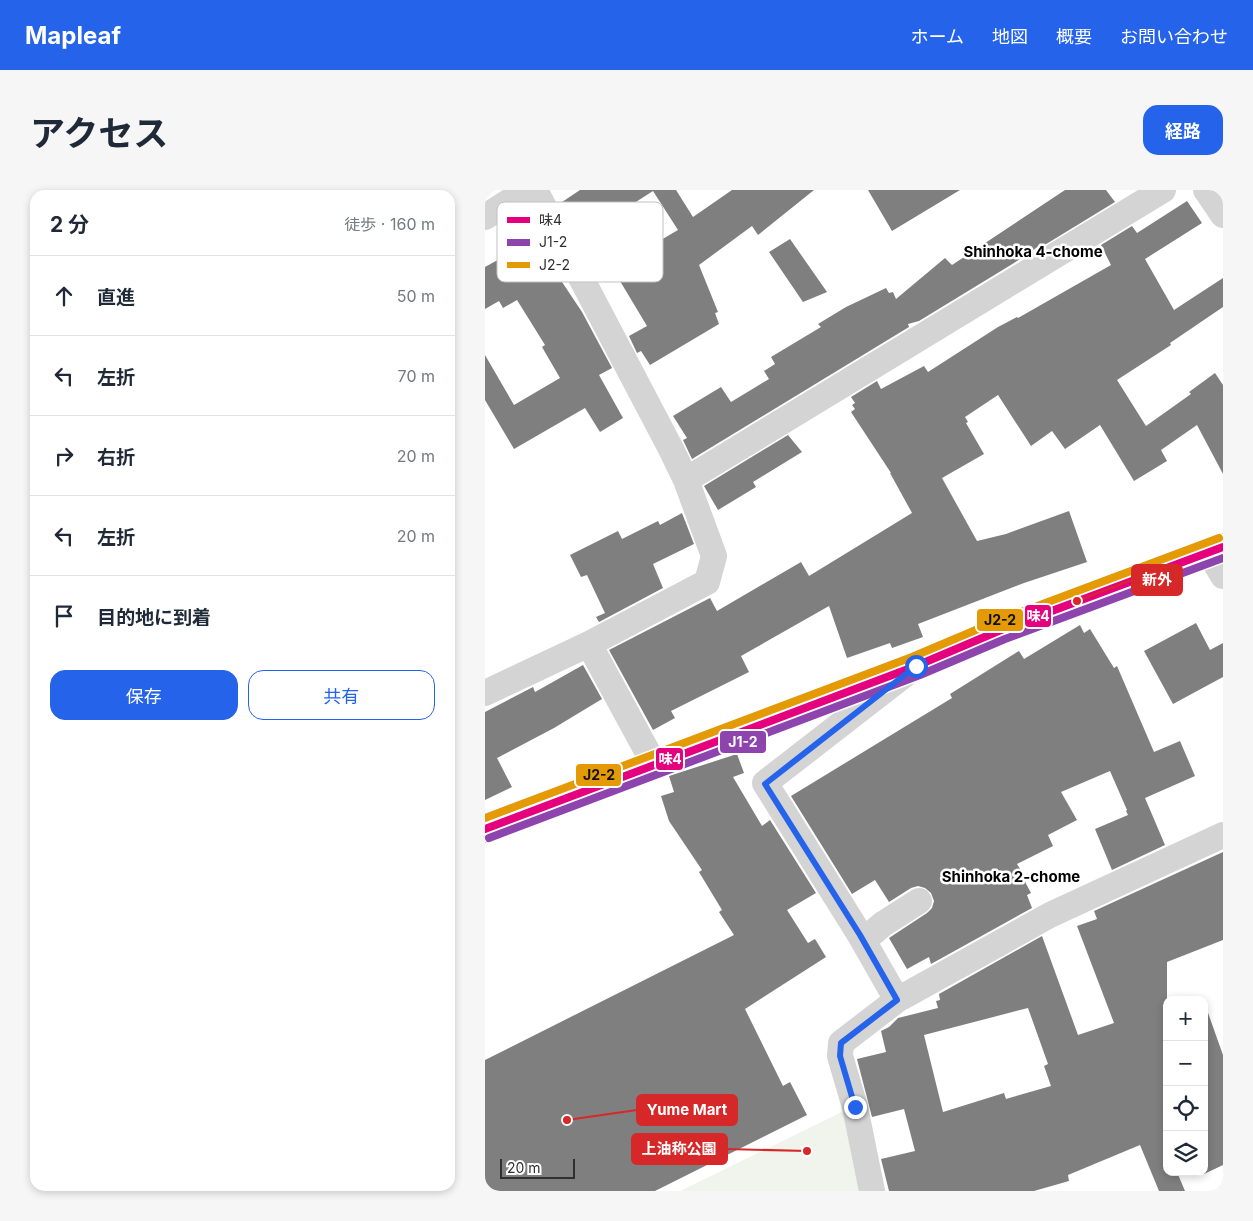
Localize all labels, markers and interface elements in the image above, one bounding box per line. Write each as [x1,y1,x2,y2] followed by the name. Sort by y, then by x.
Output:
[25,21,121,50] text: Mapleaf
[911,26,964,47] text: ホーム
[992,26,1028,47] text: 地図
[1056,26,1092,47] text: 概要
[1120,26,1228,47] text: お問い合わせ
[1143,105,1223,155] button: 経路
[30,112,168,154] text: アクセス
[497,202,663,282] legend
[539,211,562,228] text: 味4
[50,212,89,237] text: 2 分
[344,214,435,234] text: 徒歩 · 160 m
[539,233,567,250] text: J1-2
[963,242,1103,261] district label: Shinhoka 4-chome
[539,256,570,273] text: J2-2
[50,282,78,310] icon: ahead
[97,286,135,309] text: 直進
[397,286,435,306] text: 50 m
[50,362,78,390] icon: left
[97,366,135,389] text: 左折
[398,366,435,386] text: 70 m
[50,442,78,470] icon: right
[97,446,135,469] text: 右折
[397,446,435,466] text: 20 m
[50,522,78,550] icon: left
[97,526,135,549] text: 左折
[397,526,435,546] text: 20 m
[1132,565,1182,595] callout: 新外
[1142,570,1173,589] text: 新外
[50,602,78,630] icon: arrive
[1024,604,1052,628] line badge: 味4
[97,606,211,629] text: 目的地に到着
[1026,607,1050,624] text: 味4
[976,608,1024,632] line badge: J2-2
[984,611,1016,628] text: J2-2
[905,655,928,678] route start
[50,670,238,720] button: 保存
[248,670,435,720] button: 共有
[719,730,767,754] line badge: J1-2
[728,733,758,750] text: J1-2
[655,747,684,771] line badge: 味4
[658,750,682,767] text: 味4
[575,763,622,787] line badge: J2-2
[583,766,615,783] text: J2-2
[942,867,1080,886] district label: Shinhoka 2-chome
[1163,996,1208,1176] map controls
[1163,996,1208,1041] button: +
[1163,1041,1208,1086] button: −
[1163,1086,1208,1131] button: locate
[637,1095,737,1125] callout: Yume Mart
[844,1096,867,1119] route end
[647,1100,728,1119] text: Yume Mart
[1163,1131,1208,1176] button: layers
[632,1134,727,1164] callout: 上油称公園
[641,1139,717,1158] text: 上油称公園
[500,1156,575,1179] scale bar
[507,1159,541,1176] text: 20 m

